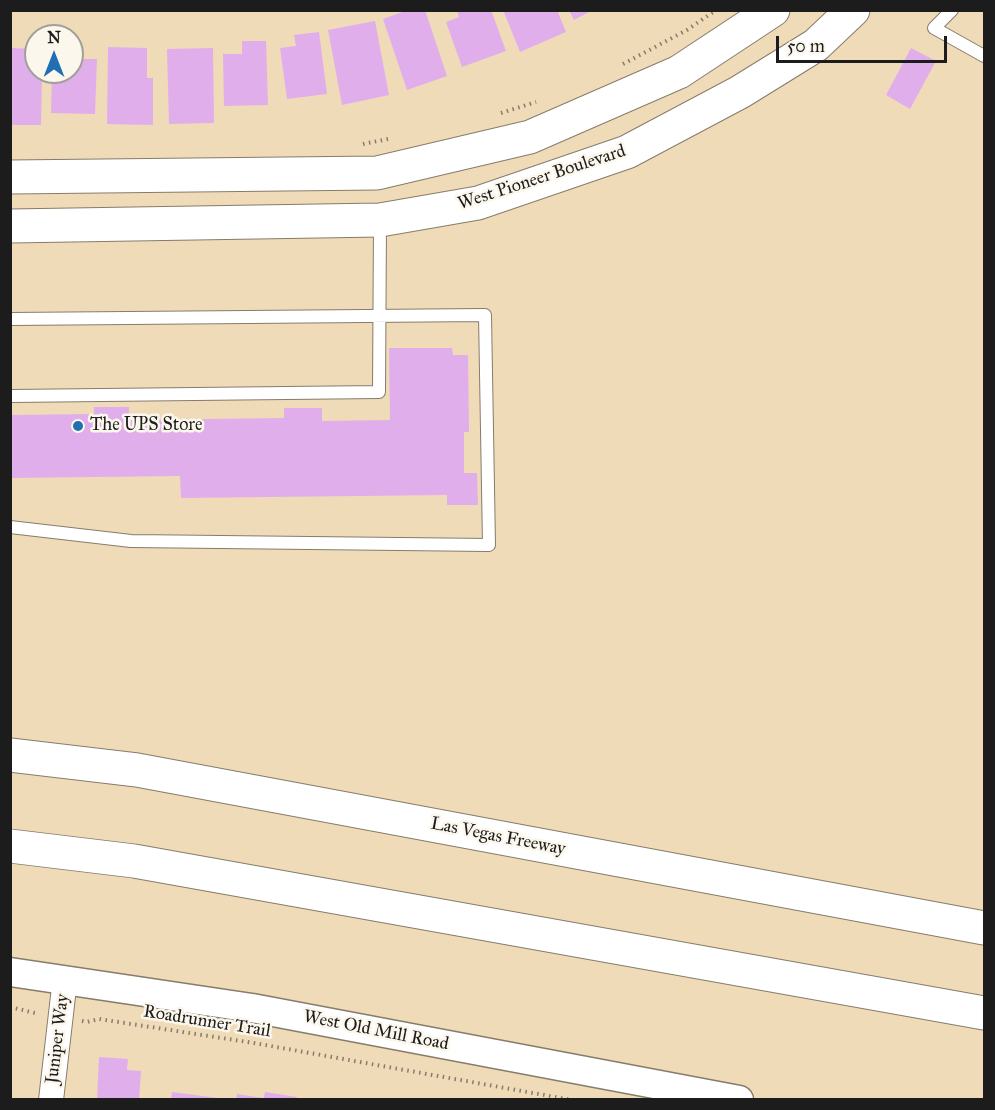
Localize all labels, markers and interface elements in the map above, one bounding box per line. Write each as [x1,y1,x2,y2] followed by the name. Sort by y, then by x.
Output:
[24,24,84,84] north arrow
[779,24,950,62] scale bar
[47,28,61,47] text: N
[787,35,825,57] text: 50 m
[455,141,629,215] street label: West Pioneer Boulevard
[90,415,202,437] place label: The UPS Store
[71,419,85,433] marker: The UPS Store
[429,813,567,861] street label: Las Vegas Freeway
[42,993,74,1085] street label: Juniper Way
[142,1001,272,1043] street label: Roadrunner Trail
[302,1006,450,1056] street label: West Old Mill Road

